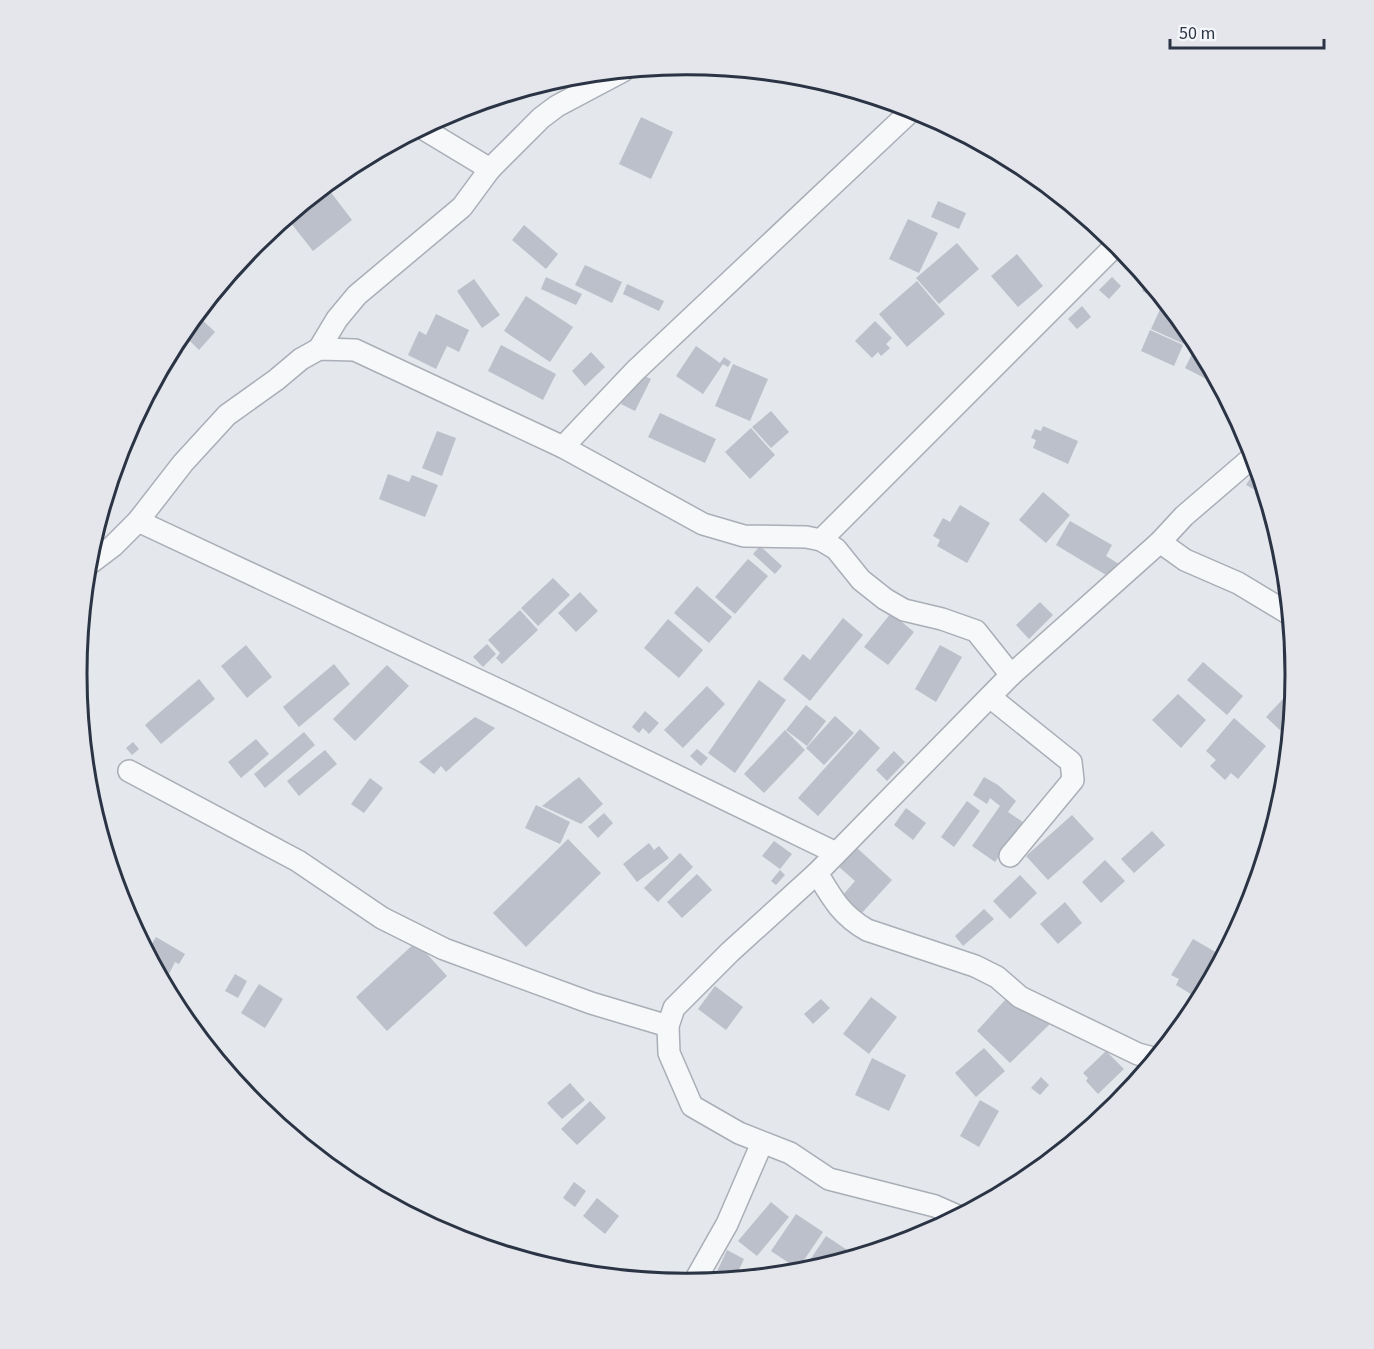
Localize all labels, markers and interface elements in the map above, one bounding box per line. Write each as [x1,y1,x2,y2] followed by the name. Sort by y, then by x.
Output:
[1170,12,1324,50] scale bar
[1179,21,1215,46] text: 50 m

